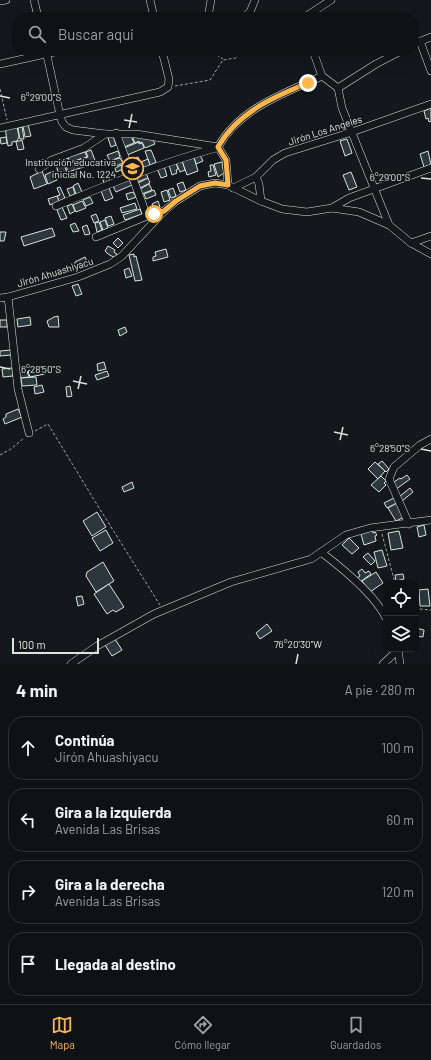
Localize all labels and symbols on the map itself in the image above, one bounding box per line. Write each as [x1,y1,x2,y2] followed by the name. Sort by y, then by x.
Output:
[299,74,317,92] route end
[21,91,61,103] text: 6°29'00"S
[286,112,364,148] street label: Jirón Los Angeles
[119,155,145,181] school or university icon: Institución educativa inicial No. 1224
[25,156,116,180] place label: Institución educativa inicial No. 1224
[370,171,410,183] text: 6°29'00"S
[145,205,163,223] route start
[15,255,95,289] street label: Jirón Ahuashiyacu
[21,363,61,375] text: 6°28'50"S
[370,442,410,454] text: 6°28'50"S
[12,636,99,655] scale bar
[274,638,322,650] text: 76°20'30"W

